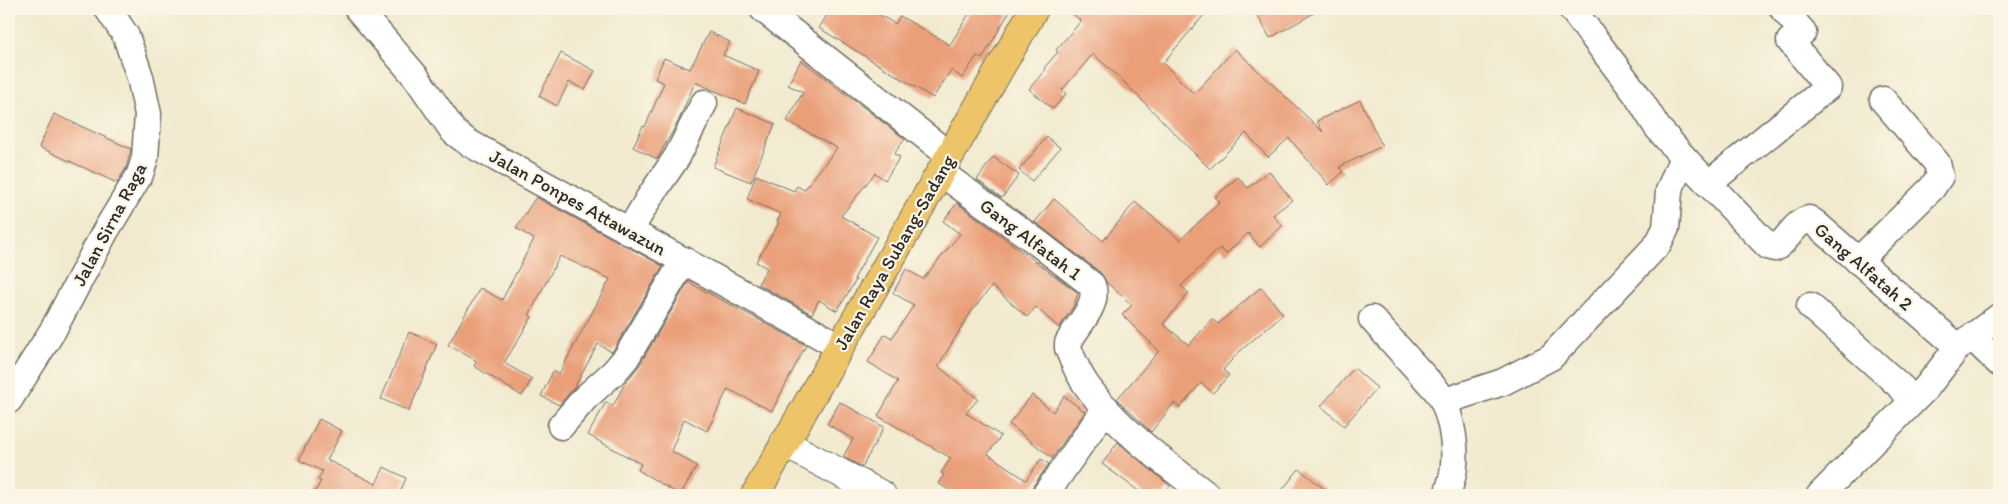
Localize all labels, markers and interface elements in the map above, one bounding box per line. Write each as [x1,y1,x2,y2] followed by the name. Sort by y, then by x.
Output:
[485,144,670,261] street label: Jalan Ponpes Attawazun
[829,150,960,354] street label: Jalan Raya Subang-Sadang
[67,158,152,290] street label: Jalan Sirna Raga
[975,194,1086,285] street label: Gang Alfatah 1
[1810,217,1918,315] street label: Gang Alfatah 2

